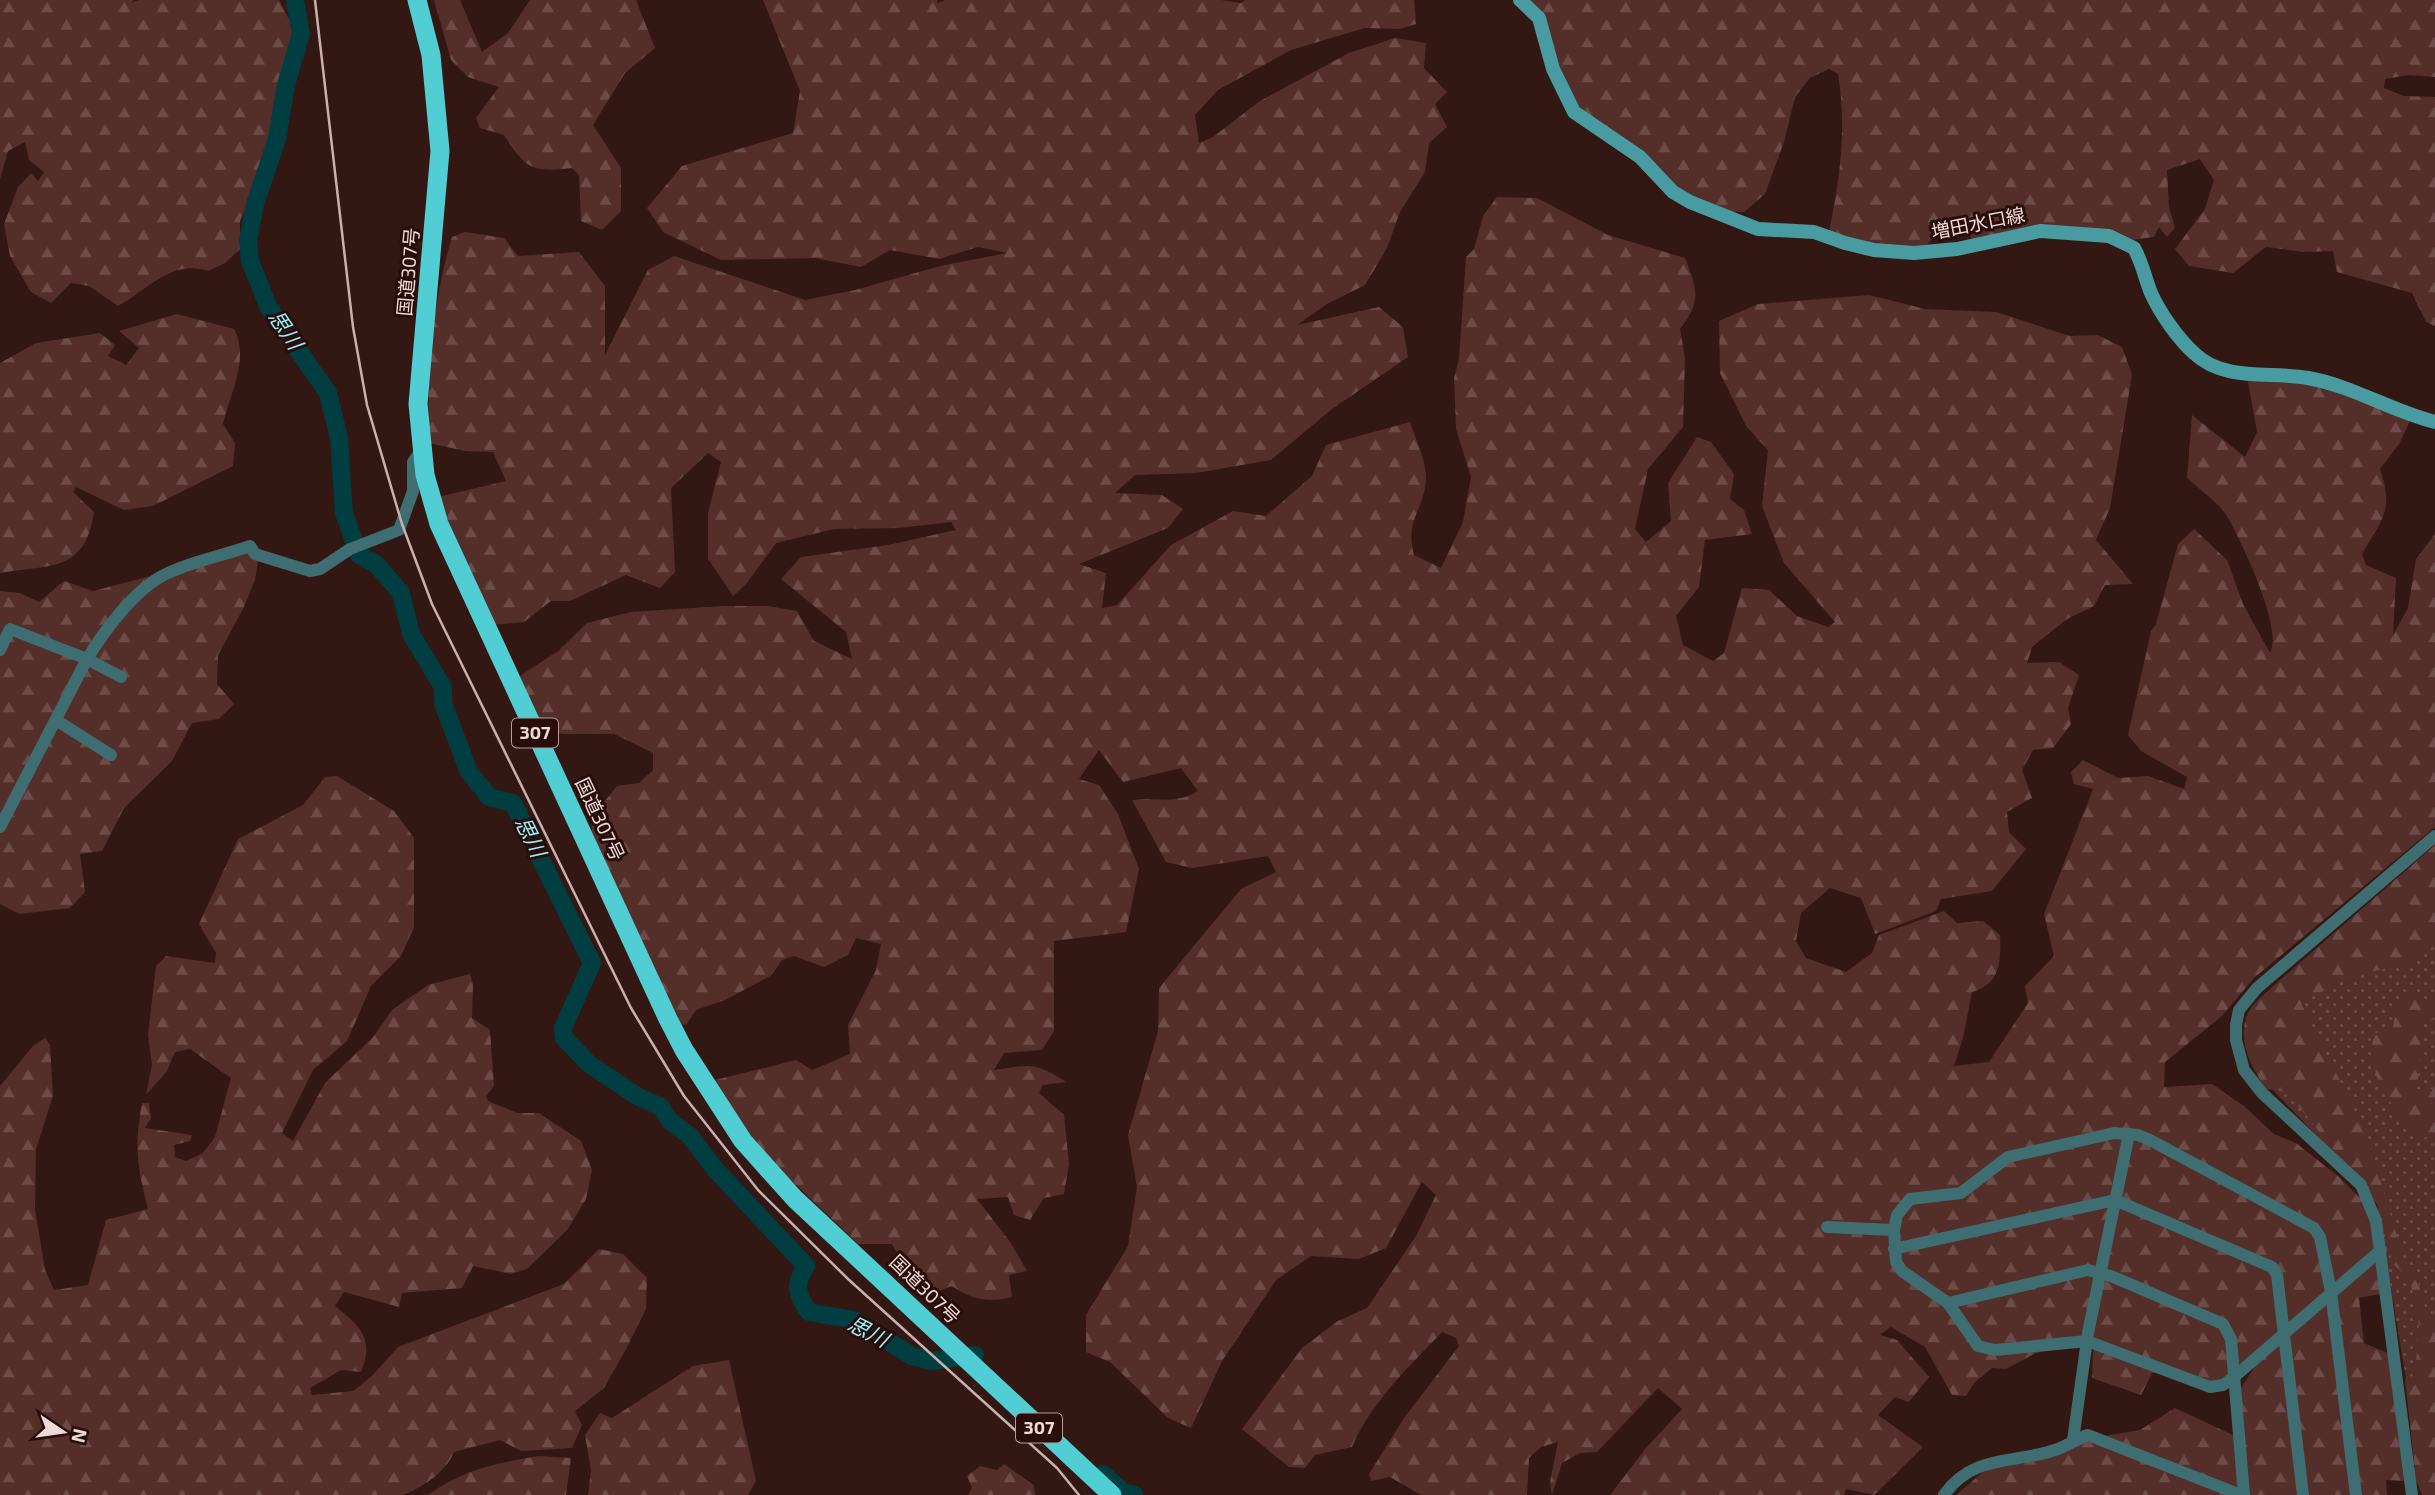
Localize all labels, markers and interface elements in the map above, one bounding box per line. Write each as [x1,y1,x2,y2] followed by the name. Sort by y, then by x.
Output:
[1929,202,2027,243] street label: 増田水口線
[392,227,423,317] street label: 国道307号
[264,305,309,355] water label: 思川
[512,718,558,748] road number: 307
[571,774,630,864] street label: 国道307号
[511,812,553,862] water label: 思川
[885,1250,965,1328] street label: 国道307号
[844,1310,895,1352] water label: 思川
[28,1397,98,1467] north arrow
[1016,1414,1062,1442] road number: 307
[67,1427,93,1445] text: N

